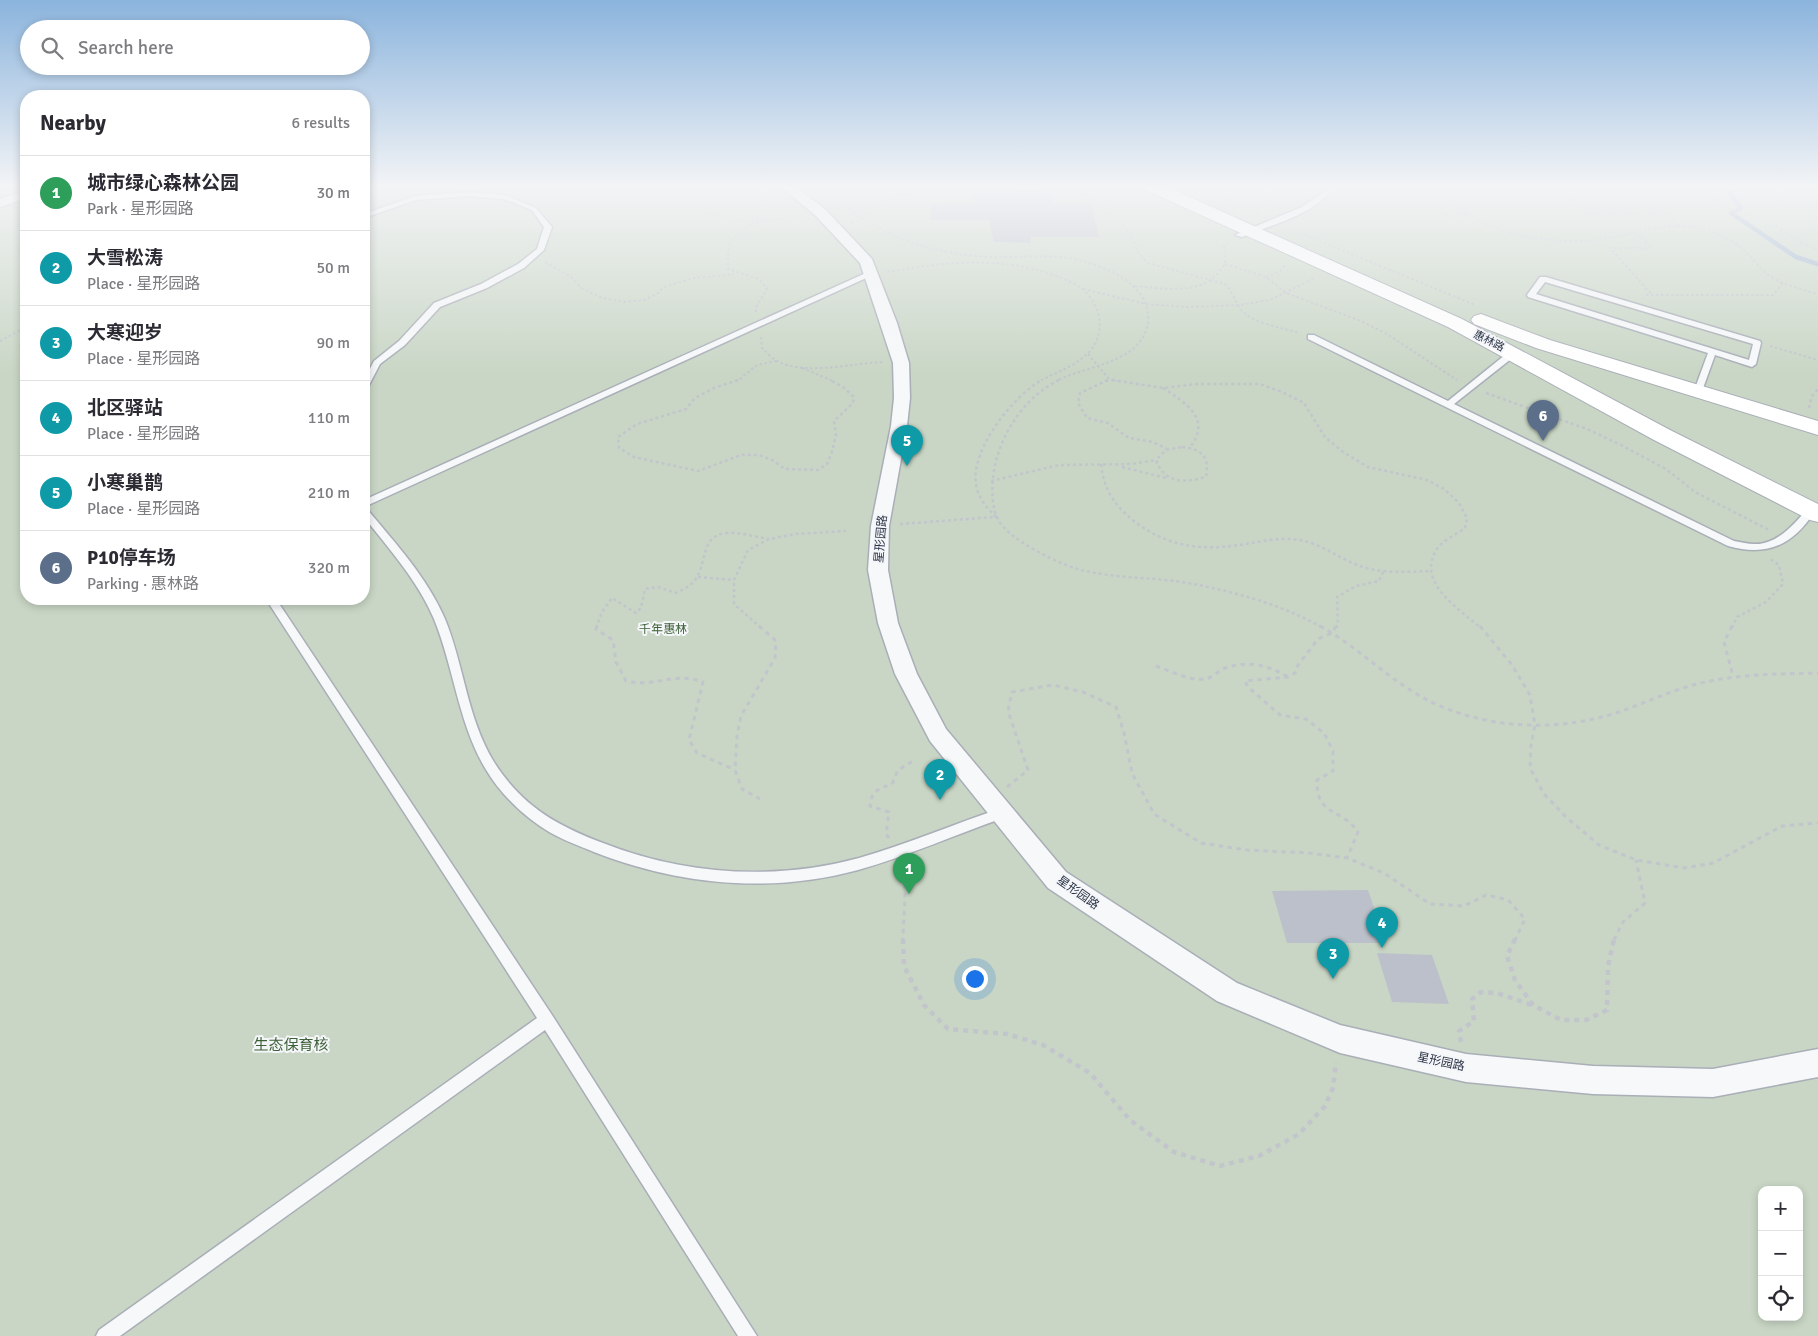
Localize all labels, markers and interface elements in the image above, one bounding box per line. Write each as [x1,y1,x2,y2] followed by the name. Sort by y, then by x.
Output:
[20,20,370,75] search box
[38,34,66,62] icon: search
[78,36,174,60] text: Search here
[40,110,106,136] text: Nearby
[291,113,350,133] text: 6 results
[87,171,239,195] text: 城市绿心森林公园
[52,183,60,203] text: 1
[316,183,350,203] text: 30 m
[87,199,194,219] text: Park · 星形园路
[87,246,163,270] text: 大雪松涛
[52,258,60,278] text: 2
[316,258,350,278] text: 50 m
[87,274,200,294] text: Place · 星形园路
[87,321,163,345] text: 大寒迎岁
[1471,328,1507,354] street label: 惠林路
[52,333,60,353] text: 3
[316,333,350,353] text: 90 m
[87,349,200,369] text: Place · 星形园路
[87,396,163,420] text: 北区驿站
[1527,400,1559,441] pin: 6
[52,408,60,428] text: 4
[308,408,350,428] text: 110 m
[87,424,200,444] text: Place · 星形园路
[891,425,923,466] pin: 5
[87,471,163,495] text: 小寒巢鹊
[52,483,60,503] text: 5
[308,483,350,503] text: 210 m
[87,499,200,519] text: Place · 星形园路
[871,514,891,564] street label: 星形园路
[87,546,176,570] text: P10停车场
[52,558,60,578] text: 6
[308,558,350,578] text: 320 m
[87,574,199,594] text: Parking · 惠林路
[639,622,687,637] park label: 千年惠林
[924,759,956,800] pin: 2
[893,853,925,894] pin: 1
[1054,873,1102,913] street label: 星形园路
[1366,907,1398,948] pin: 4
[1317,938,1349,979] pin: 3
[962,966,988,992] your location
[253,1036,329,1054] park label: 生态保育核
[1416,1050,1466,1074] street label: 星形园路
[1758,1186,1803,1321] map controls
[1758,1186,1803,1231] button: +
[1758,1231,1803,1276] button: −
[1758,1276,1803,1321] button: locate

